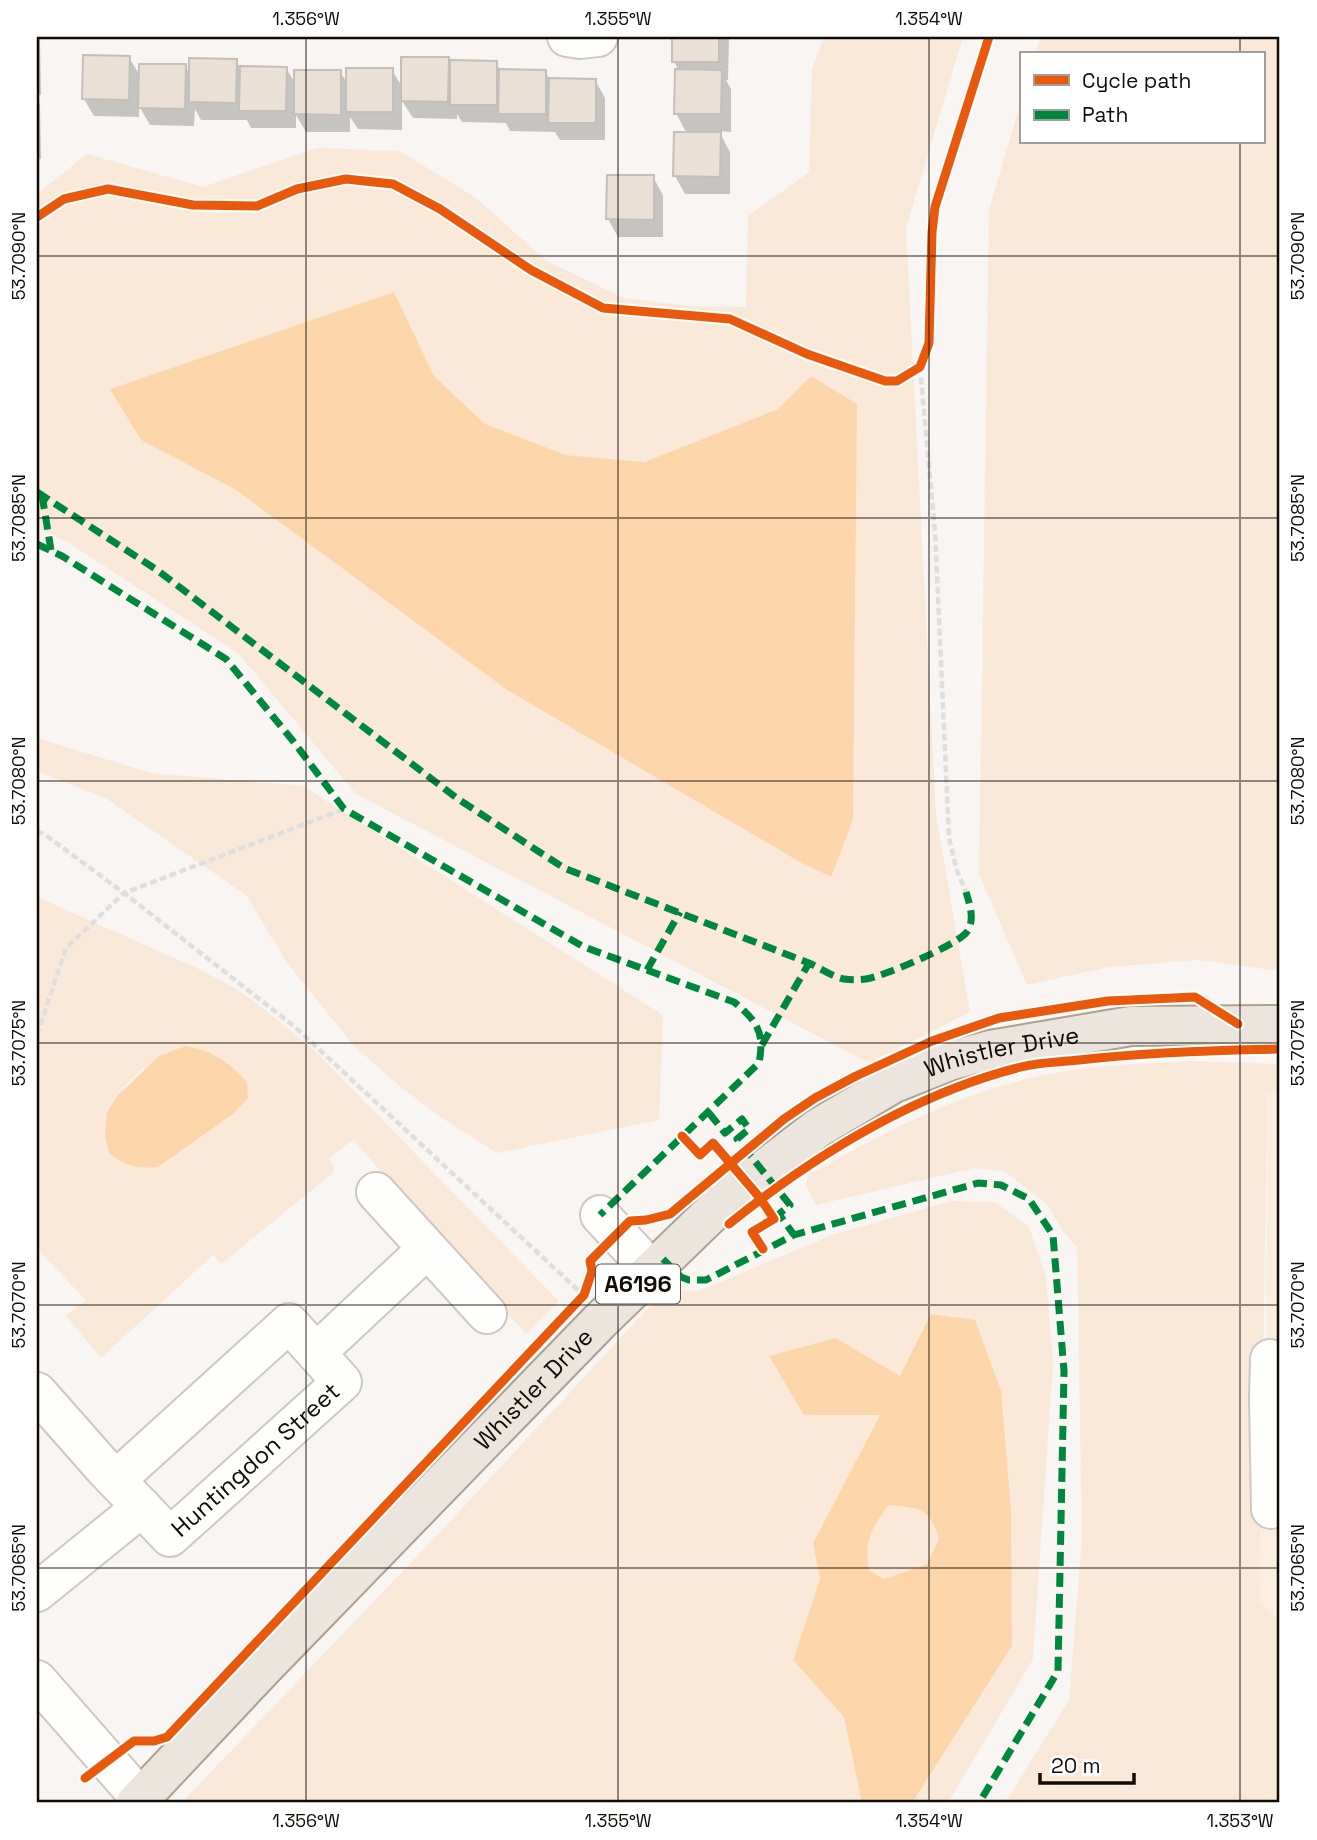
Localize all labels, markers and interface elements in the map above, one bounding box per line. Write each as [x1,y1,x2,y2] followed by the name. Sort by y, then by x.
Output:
[272,7,340,30] text: 1.356°W
[584,7,652,30] text: 1.355°W
[895,7,963,30] text: 1.354°W
[1020,52,1264,144] legend
[1082,67,1191,94] text: Cycle path
[1082,101,1128,128] text: Path
[7,212,30,300] text: 53.7090°N
[1286,212,1309,300] text: 53.7090°N
[7,474,30,562] text: 53.7085°N
[1286,474,1309,562] text: 53.7085°N
[7,737,30,825] text: 53.7080°N
[1286,737,1309,825] text: 53.7080°N
[7,1000,30,1086] text: 53.7075°N
[1286,1000,1309,1086] text: 53.7075°N
[920,1019,1082,1084] street label: Whistler Drive
[7,1261,30,1349] text: 53.7070°N
[1286,1261,1309,1349] text: 53.7070°N
[596,1264,680,1303] road number: A6196
[467,1321,600,1456] street label: Whistler Drive
[164,1376,346,1543] street label: Huntingdon Street
[7,1524,30,1612] text: 53.7065°N
[1286,1524,1309,1612] text: 53.7065°N
[1040,1742,1135,1786] scale bar
[1051,1752,1101,1779] text: 20 m
[272,1809,340,1832] text: 1.356°W
[584,1809,652,1832] text: 1.355°W
[895,1809,963,1832] text: 1.354°W
[1206,1809,1274,1832] text: 1.353°W

